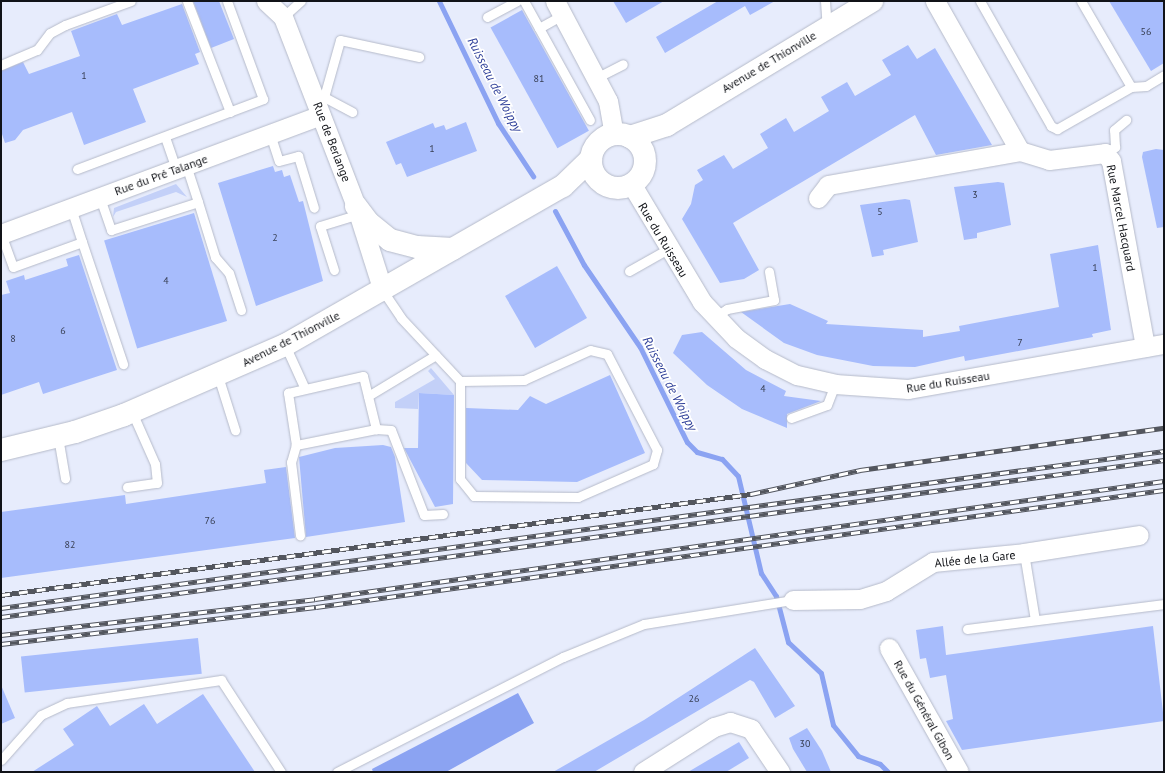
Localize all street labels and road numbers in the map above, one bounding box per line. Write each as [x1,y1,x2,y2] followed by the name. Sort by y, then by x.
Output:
[719,28,819,96] street label: Avenue de Thionville
[310,100,354,184] street label: Rue de Berlange
[112,151,210,199] street label: Rue du Pré Talange
[1104,163,1138,273] street label: Rue Marcel Hacquard
[635,200,691,280] street label: Rue du Ruisseau
[240,308,342,370] street label: Avenue de Thionville
[905,368,991,396] street label: Rue du Ruisseau
[934,548,1016,570] street label: Allée de la Gare
[891,658,957,762] street label: Rue du Général Gibon

